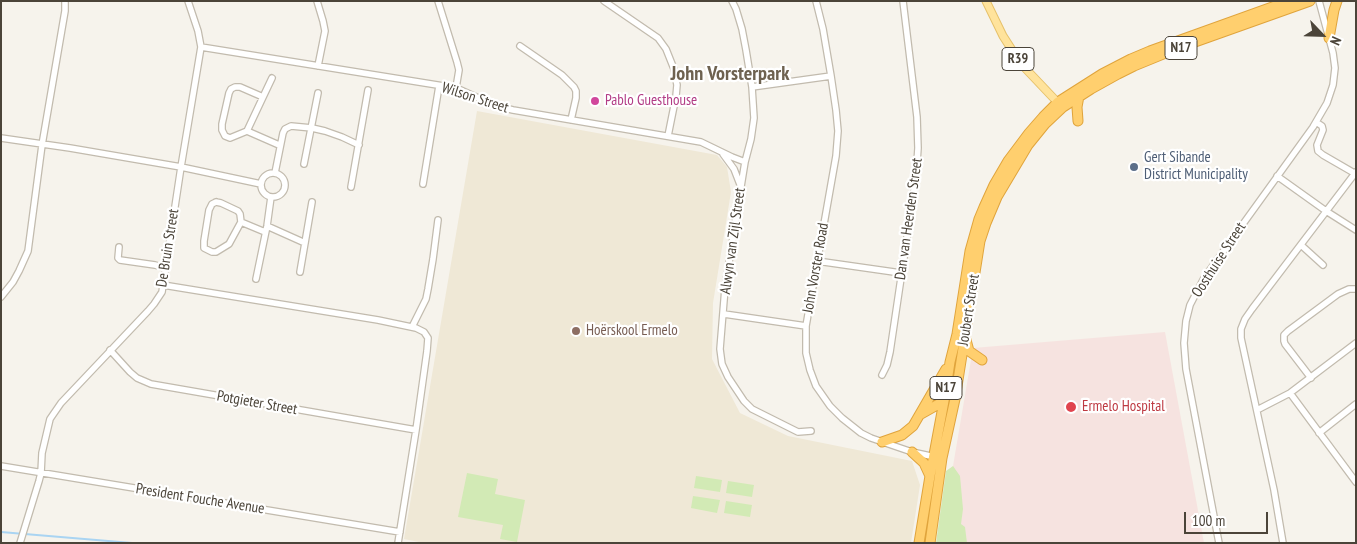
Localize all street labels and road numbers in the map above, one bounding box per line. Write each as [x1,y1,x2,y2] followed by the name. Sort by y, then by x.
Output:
[1165,36,1197,59] road number: N17
[1002,48,1034,70] road number: R39
[439,79,511,117] street label: Wilson Street
[892,157,926,281] street label: Dan van Heerden Street
[717,187,749,295] street label: Alwyn van Zijl Street
[153,208,183,288] street label: De Bruin Street
[1188,219,1250,301] street label: Oosthuise Street
[799,221,833,315] street label: John Vorster Road
[954,273,984,347] street label: Joubert Street
[930,376,962,399] road number: N17
[215,387,299,419] street label: Potgieter Street
[134,480,266,518] street label: President Fouche Avenue

